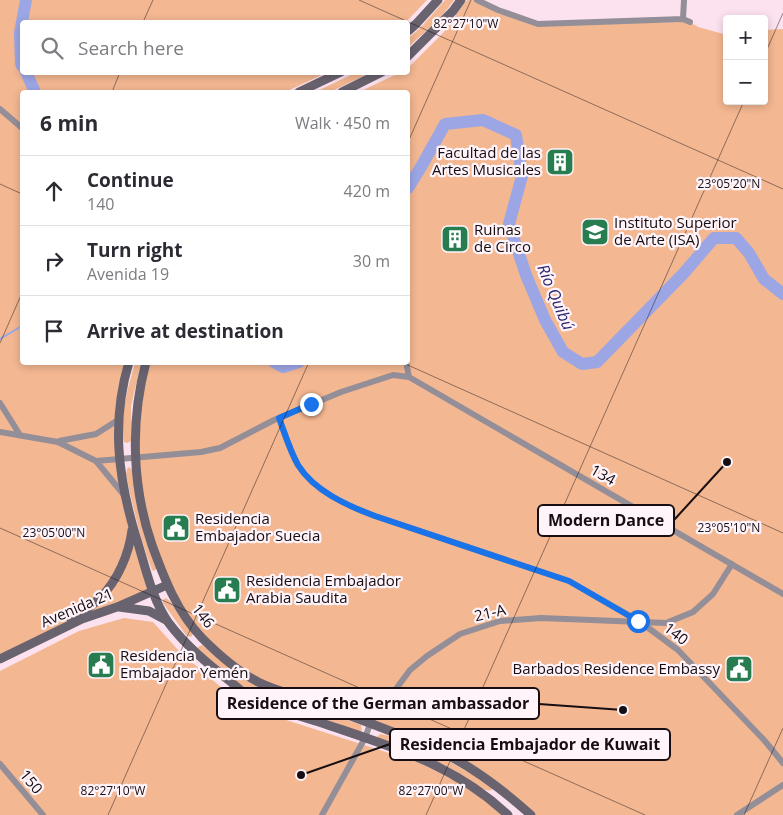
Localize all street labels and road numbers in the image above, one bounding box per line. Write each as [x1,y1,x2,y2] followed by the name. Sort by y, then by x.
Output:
[587,459,620,489] street label: 134
[37,583,116,631] street label: Avenida 21
[188,599,220,632] street label: 146
[472,599,508,625] street label: 21-A
[660,617,693,649] street label: 140
[16,765,48,798] street label: 150

